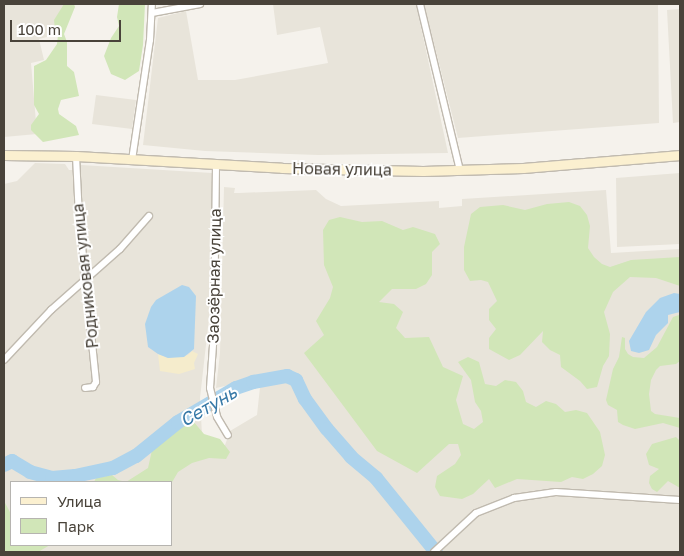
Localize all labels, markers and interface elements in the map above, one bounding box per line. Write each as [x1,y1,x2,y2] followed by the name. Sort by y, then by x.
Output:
[12,10,124,42] scale bar
[18,20,61,38] text: 100 m
[292,159,392,179] street label: Новая улица
[68,203,102,349] street label: Родниковая улица
[203,208,225,344] street label: Заозёрная улица
[176,381,240,431] water label: Сетунь
[10,481,172,546] legend
[57,492,102,510] text: Улица
[57,517,95,535] text: Парк

